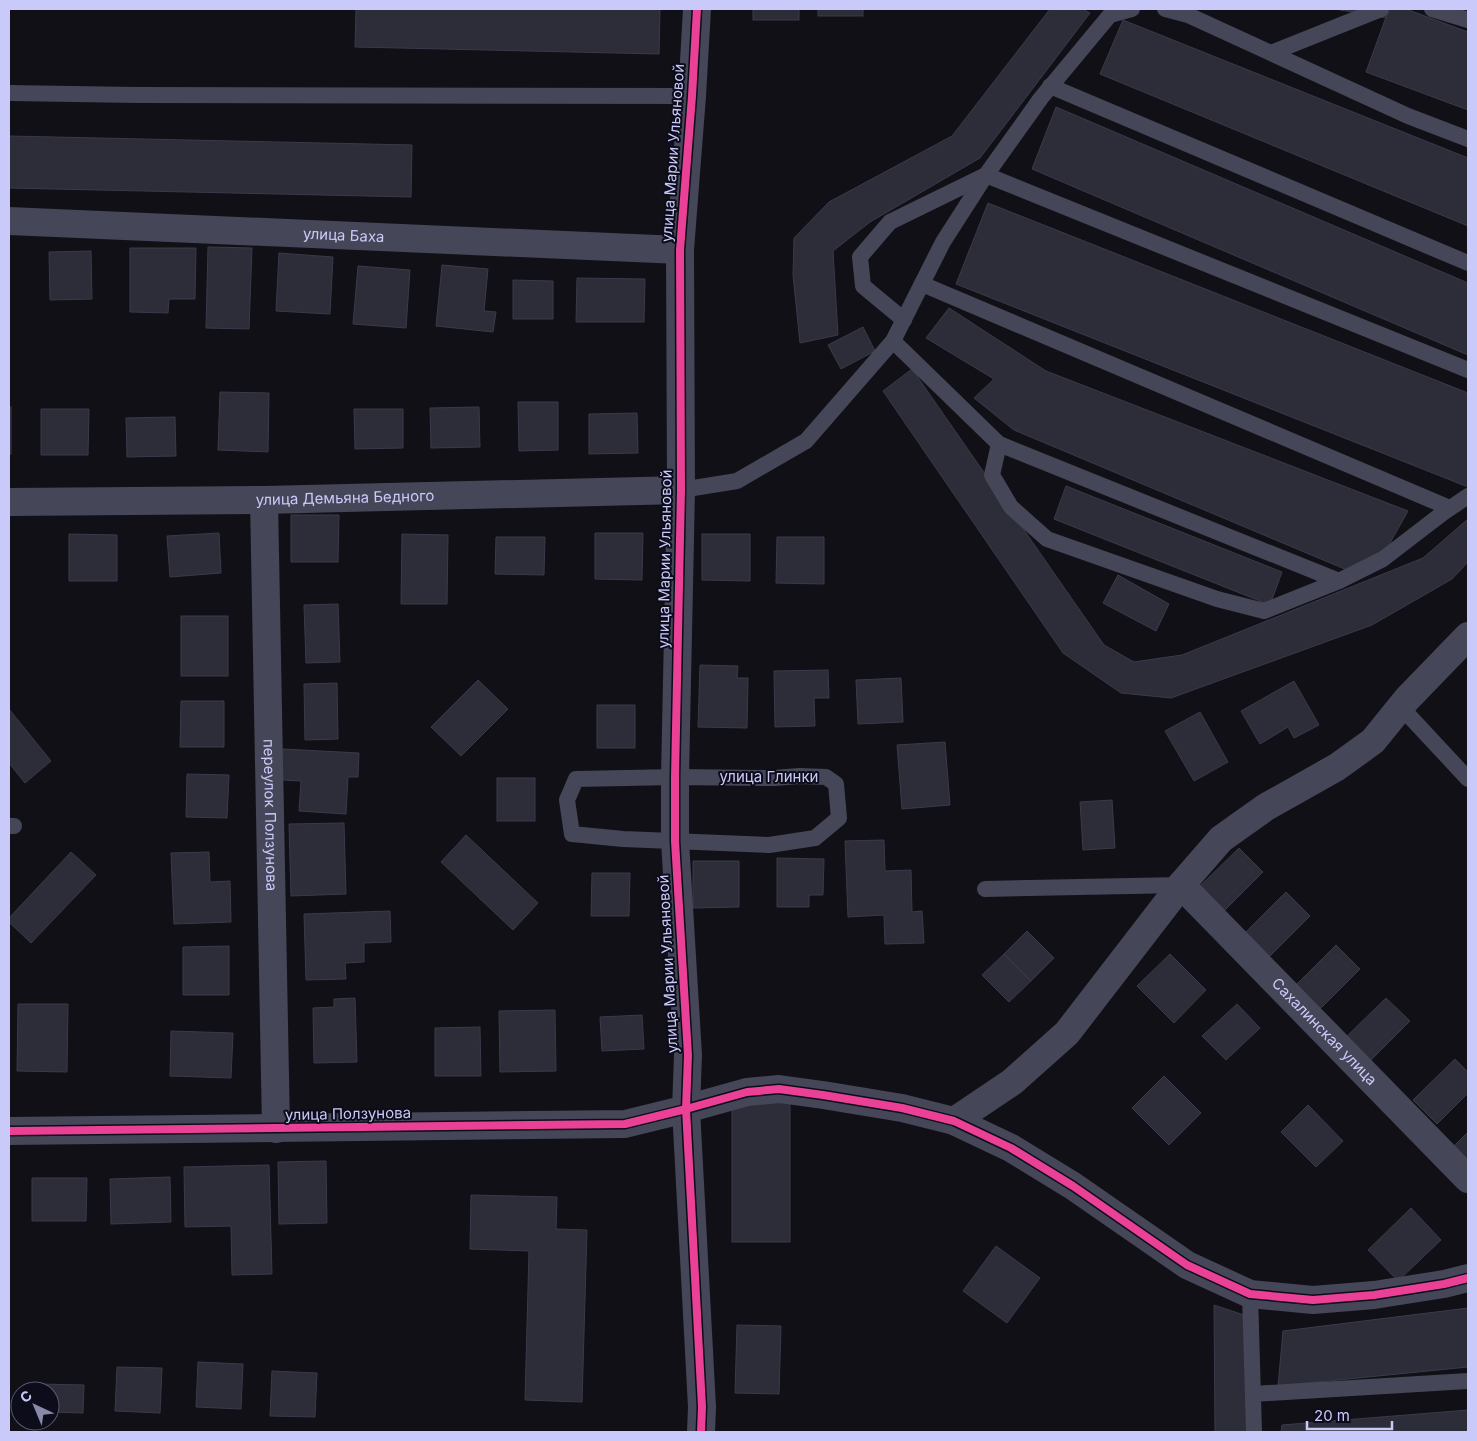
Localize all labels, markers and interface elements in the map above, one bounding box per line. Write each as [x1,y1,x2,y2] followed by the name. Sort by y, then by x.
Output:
[657,63,688,243] street label: улица Марии Ульяновой
[303,224,385,246] street label: улица Баха
[653,469,676,649] street label: улица Марии Ульяновой
[256,486,435,509] street label: улица Демьяна Бедного
[260,739,281,891] street label: переулок Ползунова
[720,767,818,786] street label: улица Глинки
[653,874,682,1054] street label: улица Марии Ульяновой
[1268,974,1381,1089] street label: Сахалинская улица
[285,1103,411,1124] street label: улица Ползунова
[10,1381,60,1431] north arrow
[16,1387,35,1406] text: С
[1307,1398,1392,1430] scale bar
[1314,1406,1350,1425] text: 20 m

